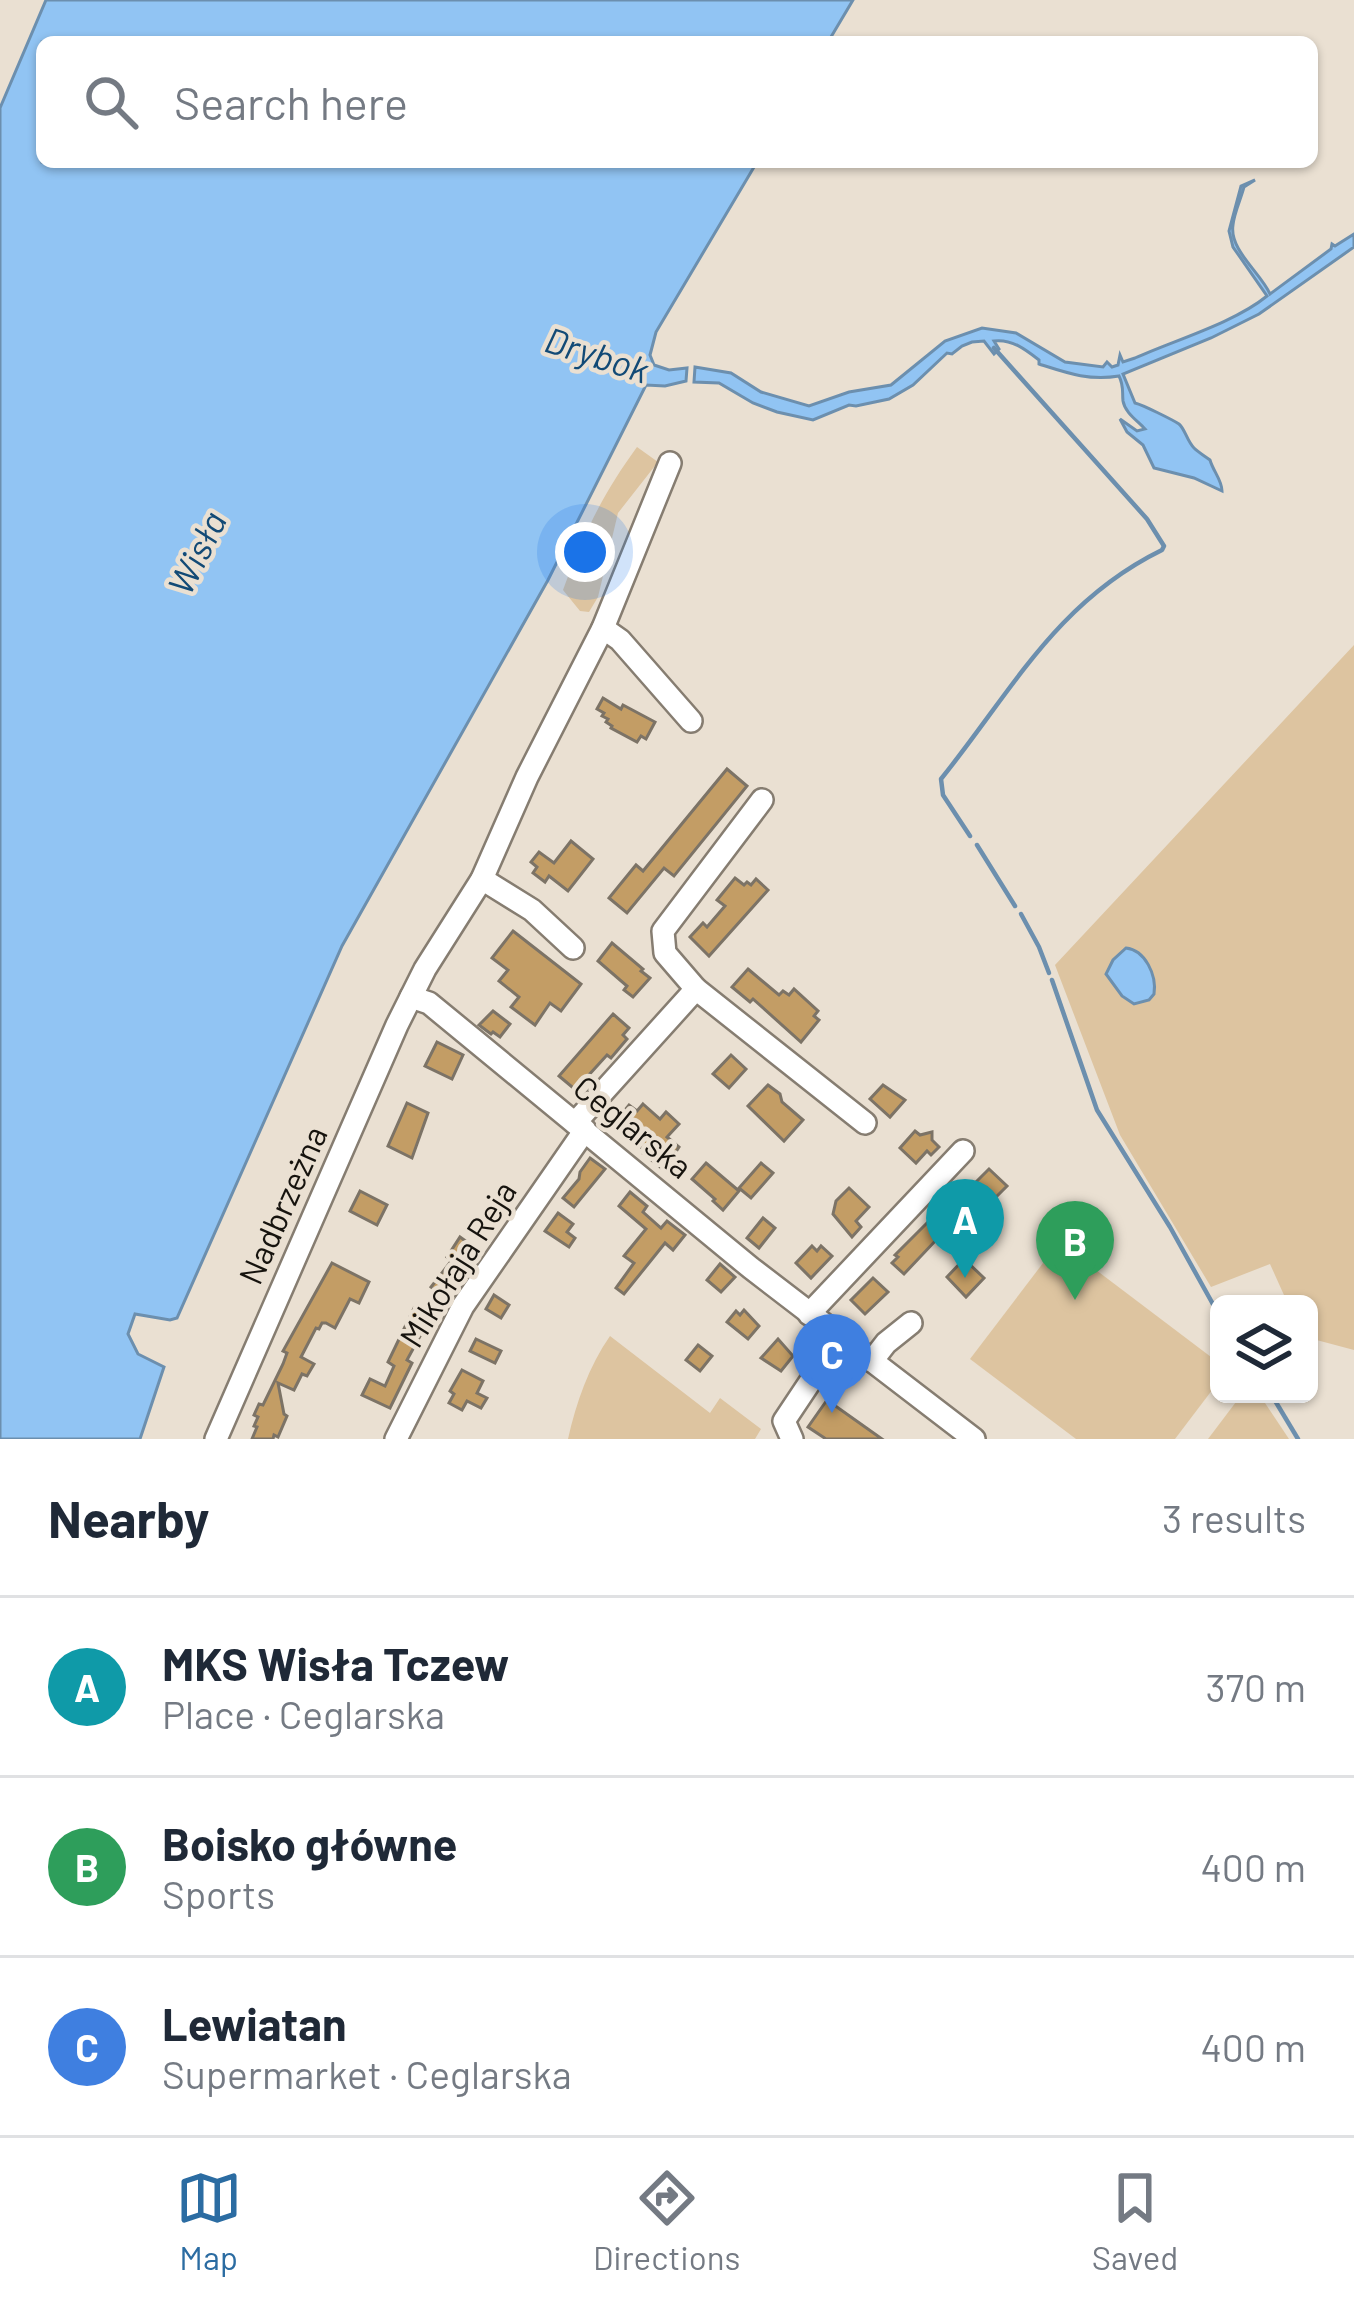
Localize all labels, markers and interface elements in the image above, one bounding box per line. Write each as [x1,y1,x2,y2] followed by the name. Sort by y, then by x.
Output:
[36,36,1318,168] search box
[78,69,144,135] icon: search
[174,75,408,129] text: Search here
[540,317,655,391] water label: Drybok
[157,504,234,601] water label: Wisła
[555,522,615,582] your location
[566,1066,701,1186] street label: Ceglarska
[229,1119,335,1290] street label: Nadbrzeżna
[390,1173,524,1354] street label: Mikołaja Reja
[926,1179,1004,1278] pin: A
[1036,1201,1114,1300] pin: B
[1210,1295,1318,1403] map controls
[1210,1295,1318,1403] button: layers
[793,1314,871,1413] pin: C
[48,1487,209,1548] text: Nearby
[1162,1494,1306,1541] text: 3 results
[162,1636,509,1690] text: MKS Wisła Tczew
[74,1663,100,1710] text: A
[1205,1663,1306,1710] text: 370 m
[162,1690,445,1737] text: Place · Ceglarska
[162,1816,457,1870] text: Boisko główne
[75,1843,99,1890] text: B
[1200,1843,1306,1890] text: 400 m
[162,1870,275,1917] text: Sports
[162,1996,347,2050] text: Lewiatan
[75,2023,99,2070] text: C
[1200,2023,1306,2070] text: 400 m
[162,2050,572,2097] text: Supermarket · Ceglarska
[176,2165,242,2277] tab: Map
[593,2165,740,2277] tab: Directions
[1092,2165,1178,2277] tab: Saved

